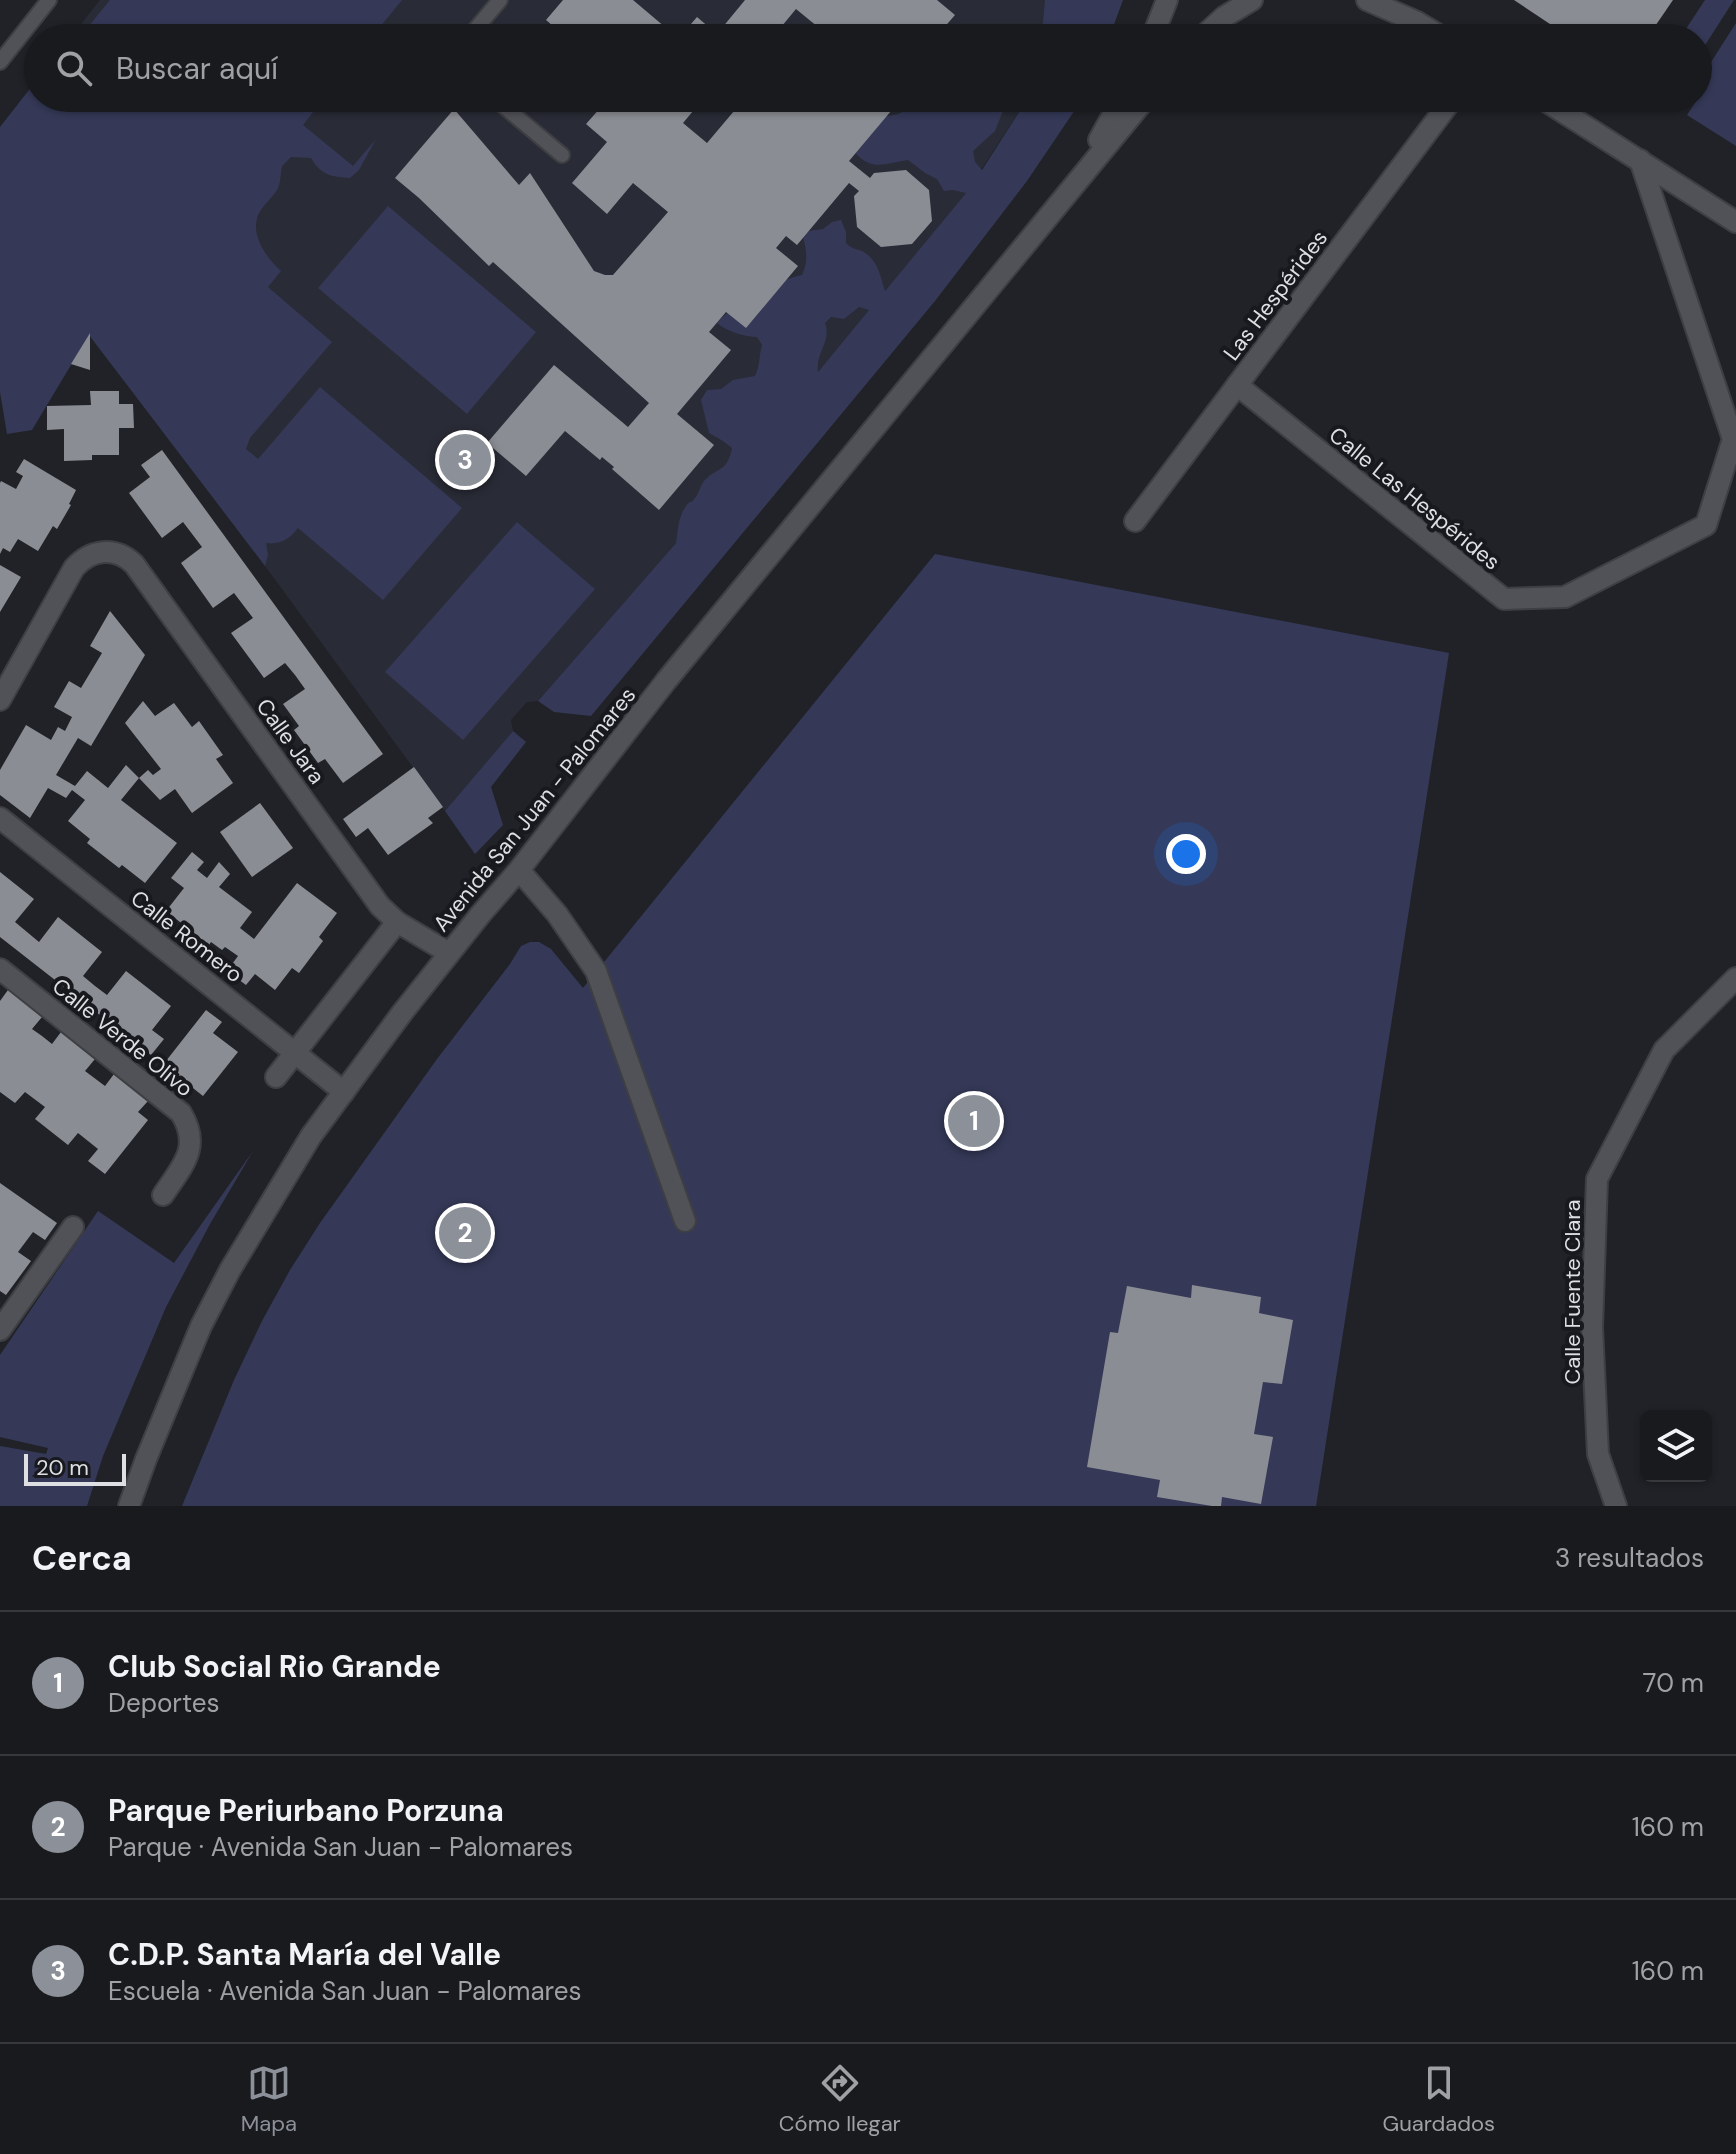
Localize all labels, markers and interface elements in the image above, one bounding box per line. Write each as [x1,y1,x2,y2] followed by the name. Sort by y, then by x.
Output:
[24,24,1712,112] search box
[52,46,96,90] icon: search
[116,49,278,88] text: Buscar aquí
[1217,224,1334,366] street label: Las Hespérides
[1323,420,1506,576] street label: Calle Las Hespérides
[439,430,491,490] pin: 3
[427,681,642,938] street label: Avenida San Juan - Palomares
[250,693,331,790] street label: Calle Jara
[1166,834,1206,874] your location
[125,884,249,989] street label: Calle Romero
[46,972,199,1103] street label: Calle Verde Olivo
[948,1091,1000,1151] pin: 1
[1558,1200,1587,1384] street label: Calle Fuente Clara
[439,1203,491,1263] pin: 2
[1640,1410,1712,1482] map controls
[1640,1410,1712,1482] button: layers
[24,1450,126,1486] scale bar
[36,1453,89,1482] text: 20 m
[32,1536,132,1581] text: Cerca
[1555,1541,1704,1575] text: 3 resultados
[108,1647,441,1686] text: Club Social Rio Grande
[53,1666,63,1700] text: 1
[1643,1666,1704,1700] text: 70 m
[108,1686,220,1720] text: Deportes
[108,1791,504,1830] text: Parque Periurbano Porzuna
[50,1810,66,1844] text: 2
[1632,1810,1704,1844] text: 160 m
[108,1830,573,1864] text: Parque · Avenida San Juan - Palomares
[108,1935,501,1974] text: C.D.P. Santa María del Valle
[50,1954,66,1988] text: 3
[1632,1954,1704,1988] text: 160 m
[108,1974,582,2008] text: Escuela · Avenida San Juan - Palomares
[241,2061,297,2138] tab: Mapa
[779,2061,901,2138] tab: Cómo llegar
[1383,2061,1495,2138] tab: Guardados

